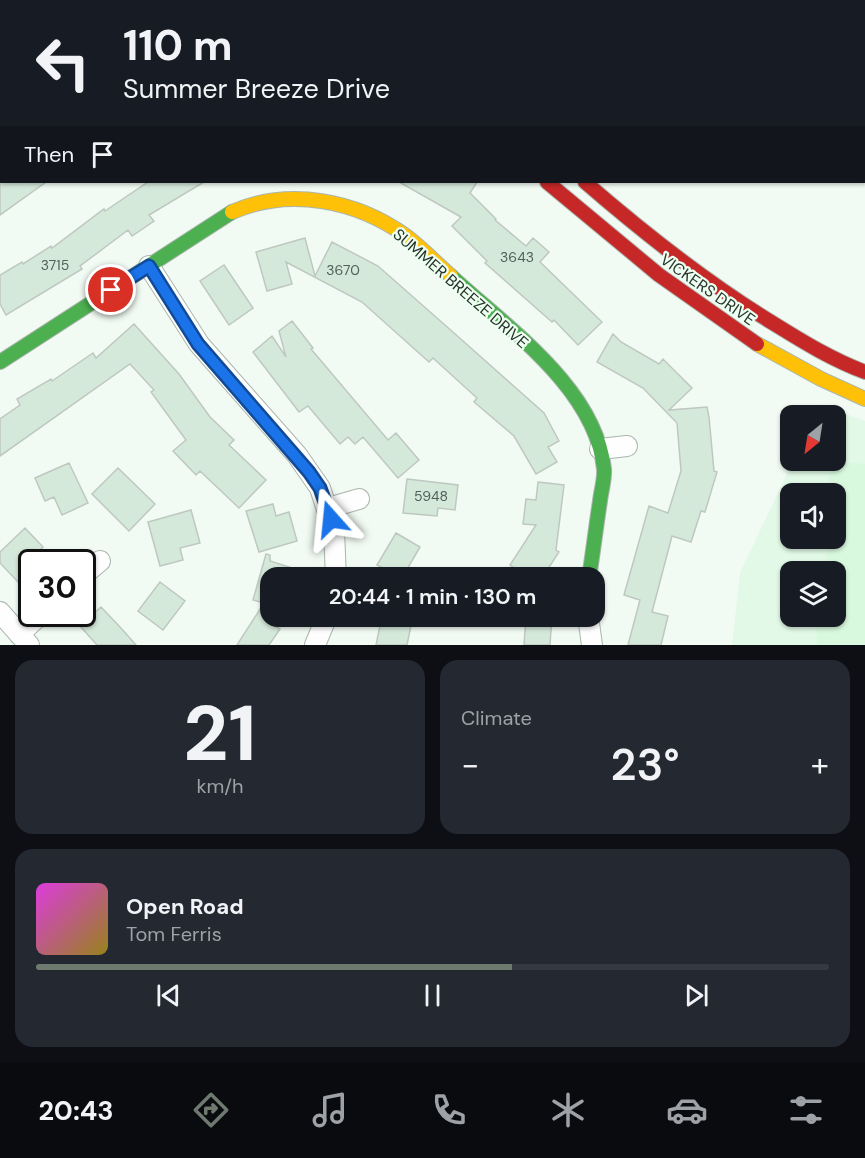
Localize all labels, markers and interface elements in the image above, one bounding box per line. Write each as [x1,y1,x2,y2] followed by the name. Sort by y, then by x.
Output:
[123,18,233,73] text: 110 m
[24,24,102,102] icon: left
[123,71,390,106] text: Summer Breeze Drive
[86,138,119,171] icon: arrive
[24,140,74,169] text: Then
[389,224,533,353] street label: SUMMER BREEZE DRIVE
[500,248,534,266] house number: 3643
[656,249,759,330] street label: VICKERS DRIVE
[41,256,69,274] house number: 3715
[326,261,360,279] house number: 3670
[85,264,136,315] pin
[94,273,127,306] icon: arrive
[780,405,846,471] north arrow
[780,405,846,627] map controls
[780,483,846,549] button: sound
[299,487,363,551] position arrow
[414,487,448,505] house number: 5948
[18,549,96,627] speed limit sign: 30
[780,561,846,627] button: layers
[329,582,536,611] text: 20:44 · 1 min · 130 m
[183,683,257,784] text: 21
[461,705,532,731] text: Climate
[611,735,680,794] text: 23°
[461,743,479,786] text: −
[811,743,829,786] text: +
[196,773,244,799] text: km/h
[126,892,244,921] text: Open Road
[126,921,222,947] text: Tom Ferris
[152,979,185,1012] icon: previous
[416,979,449,1012] icon: pause
[680,979,713,1012] icon: next
[190,1089,232,1131] icon: directions
[309,1089,351,1131] icon: music
[428,1089,470,1131] icon: phone
[547,1089,589,1131] icon: climate
[666,1089,708,1131] icon: car
[785,1089,827,1131] icon: filters
[38,1093,114,1128] text: 20:43

